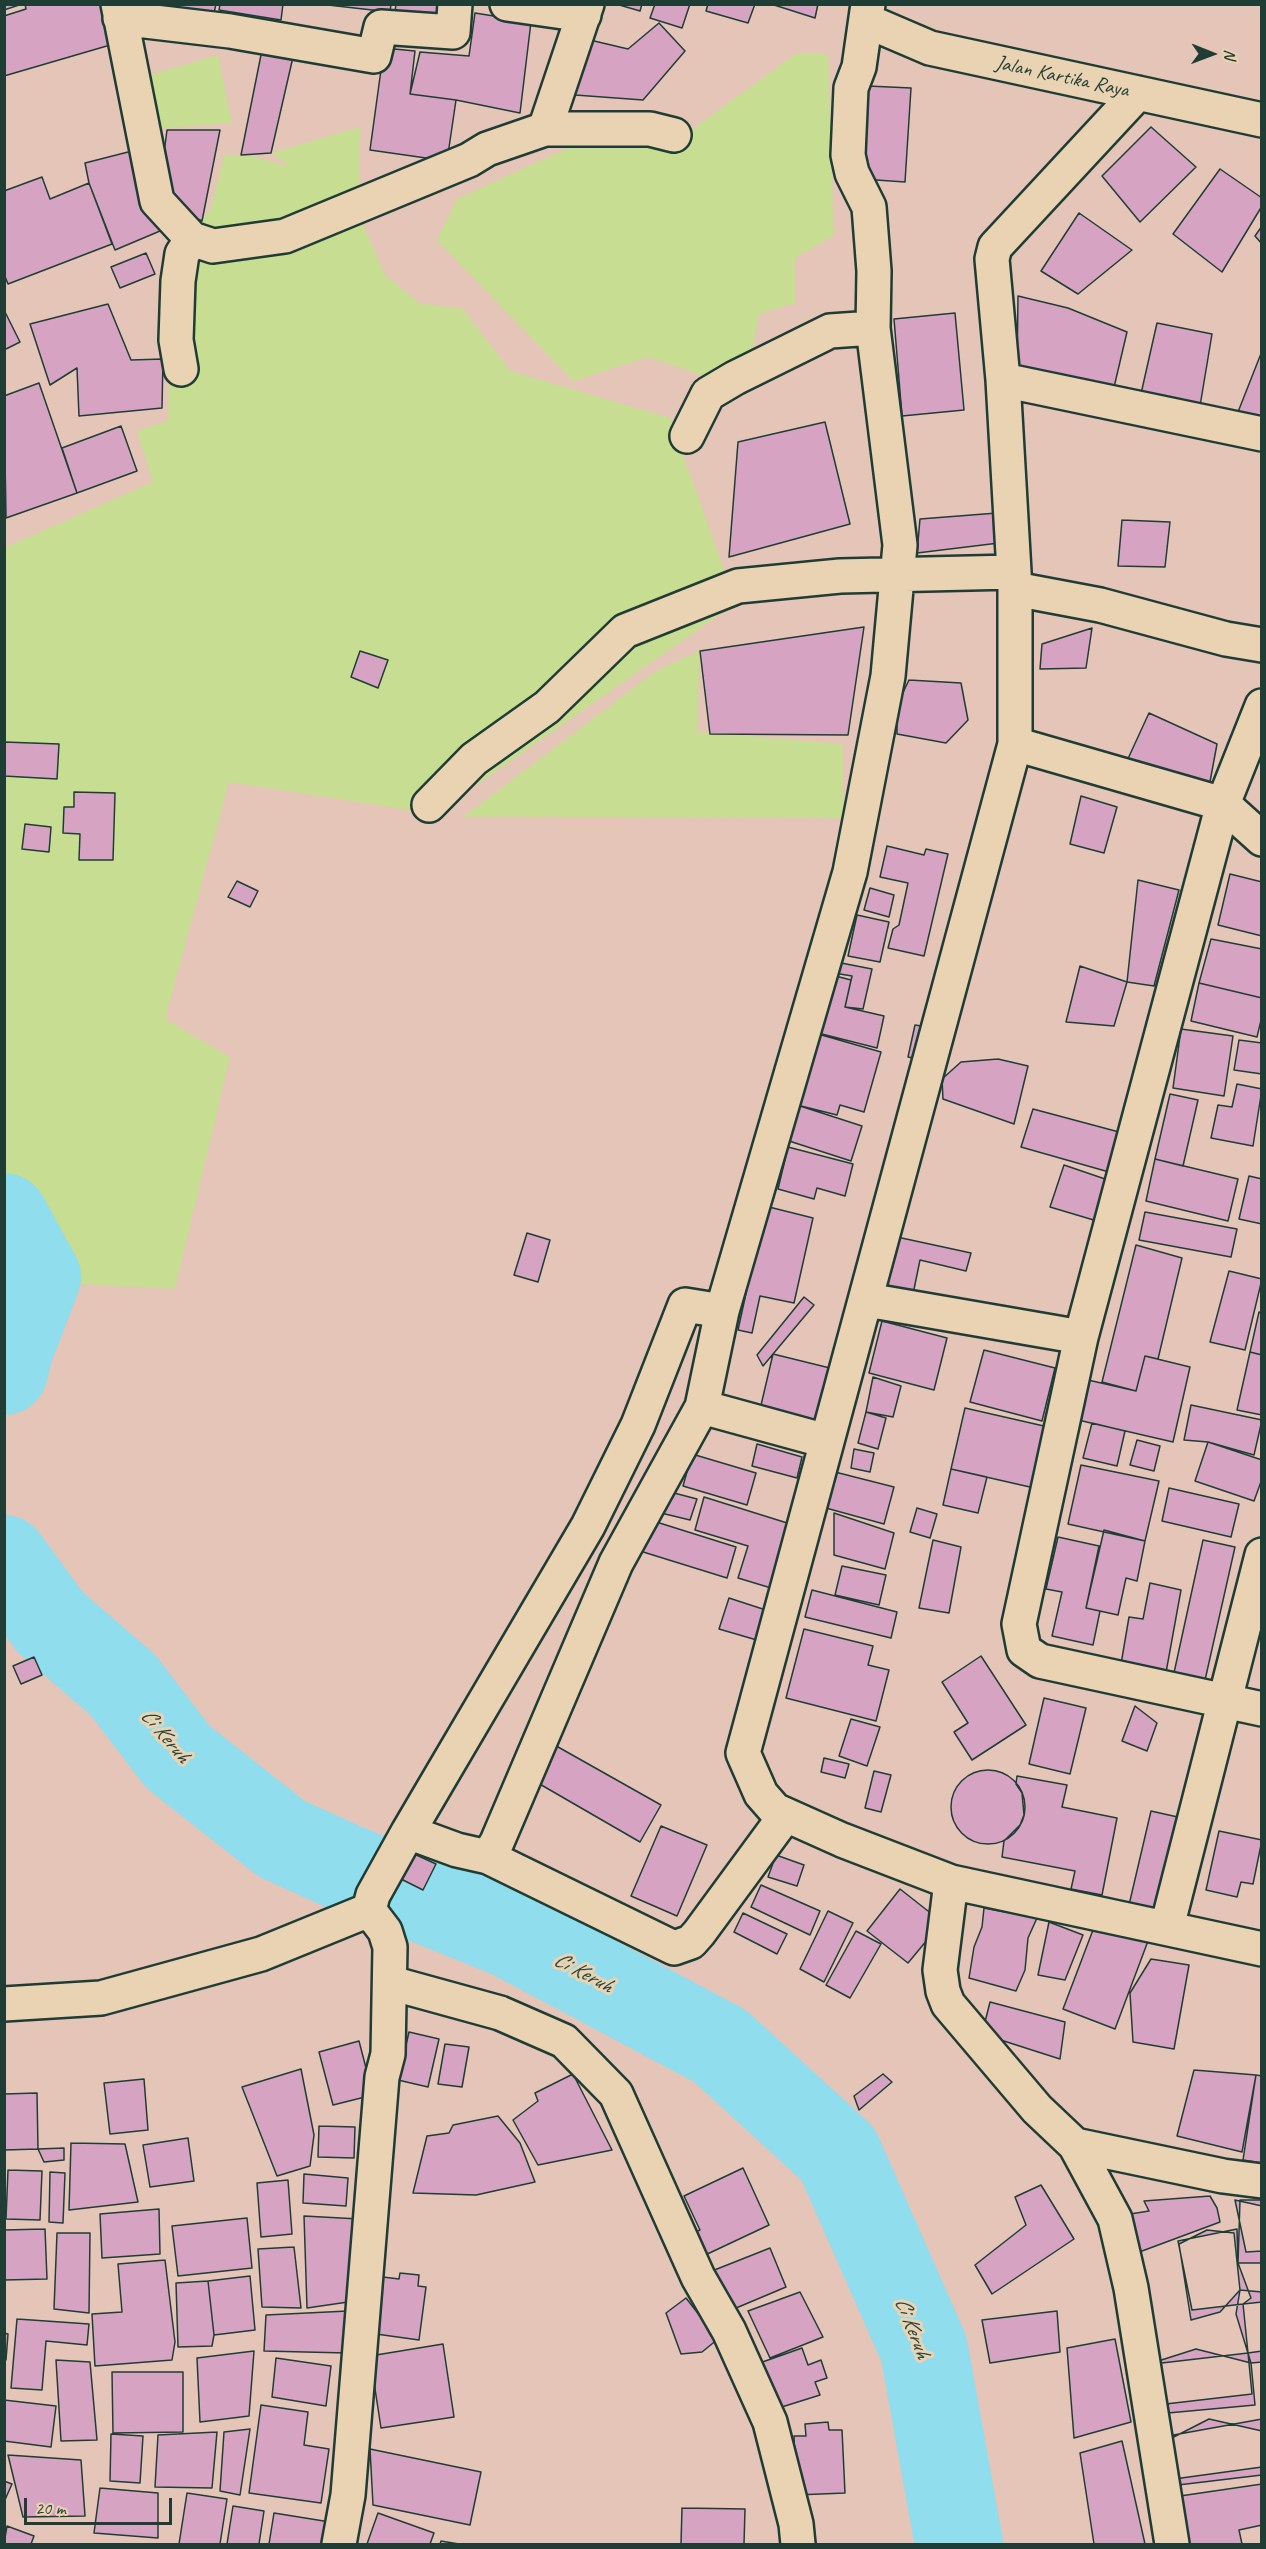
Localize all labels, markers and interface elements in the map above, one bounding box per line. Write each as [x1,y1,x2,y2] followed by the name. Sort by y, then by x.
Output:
[1182,24,1242,84] north arrow
[1220,49,1240,59] text: N
[993,51,1131,103] street label: Jalan Kartika Raya
[135,1703,195,1769] water label: Ci Keruh
[549,1947,617,1999] water label: Ci Keruh
[888,2294,936,2362] water label: Ci Keruh
[27,2486,176,2524] scale bar
[35,2497,66,2519] text: 20 m

